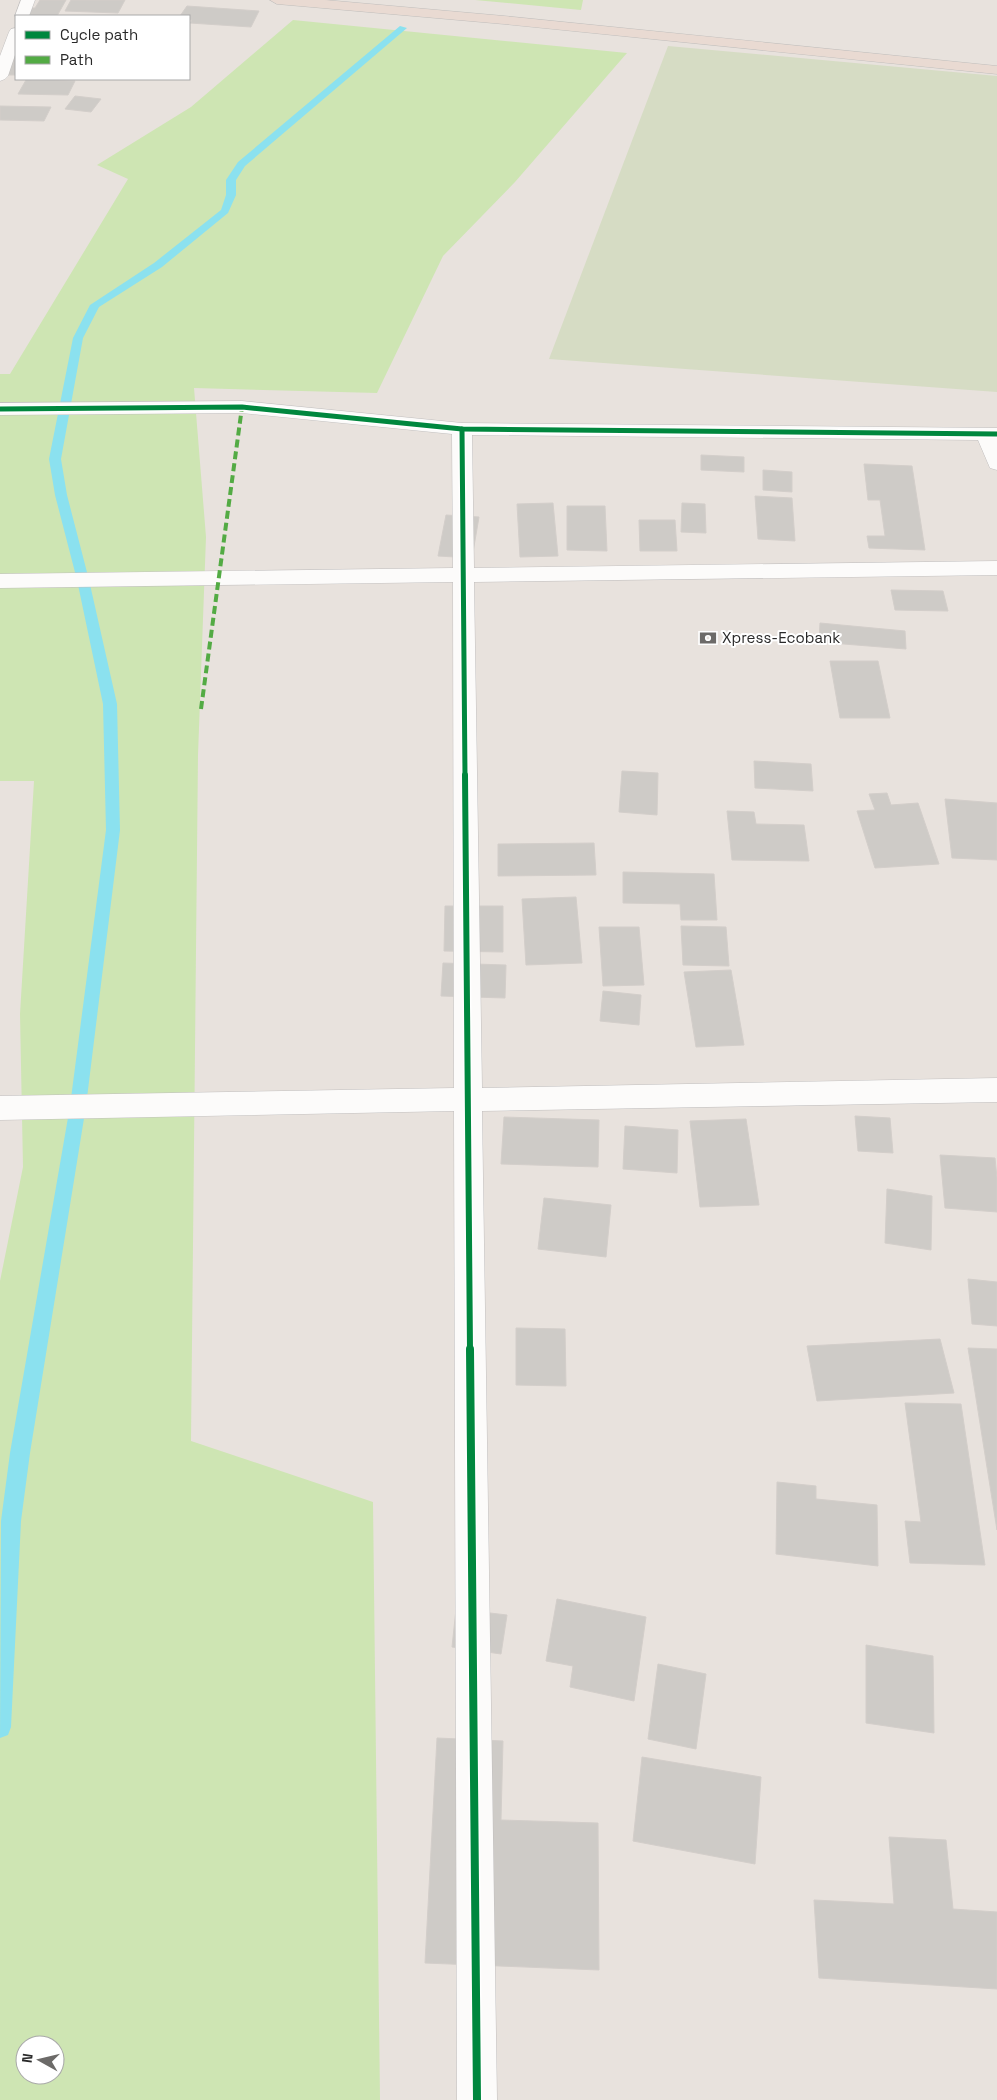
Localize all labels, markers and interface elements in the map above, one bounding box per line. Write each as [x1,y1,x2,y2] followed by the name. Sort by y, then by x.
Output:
[15,15,190,80] legend
[60,25,138,44] text: Cycle path
[60,50,93,69] text: Path
[698,628,718,648] bank icon: Xpress-Ecobank
[722,628,840,647] place label: Xpress-Ecobank
[15,2035,65,2085] north arrow
[18,2052,37,2064] text: N

